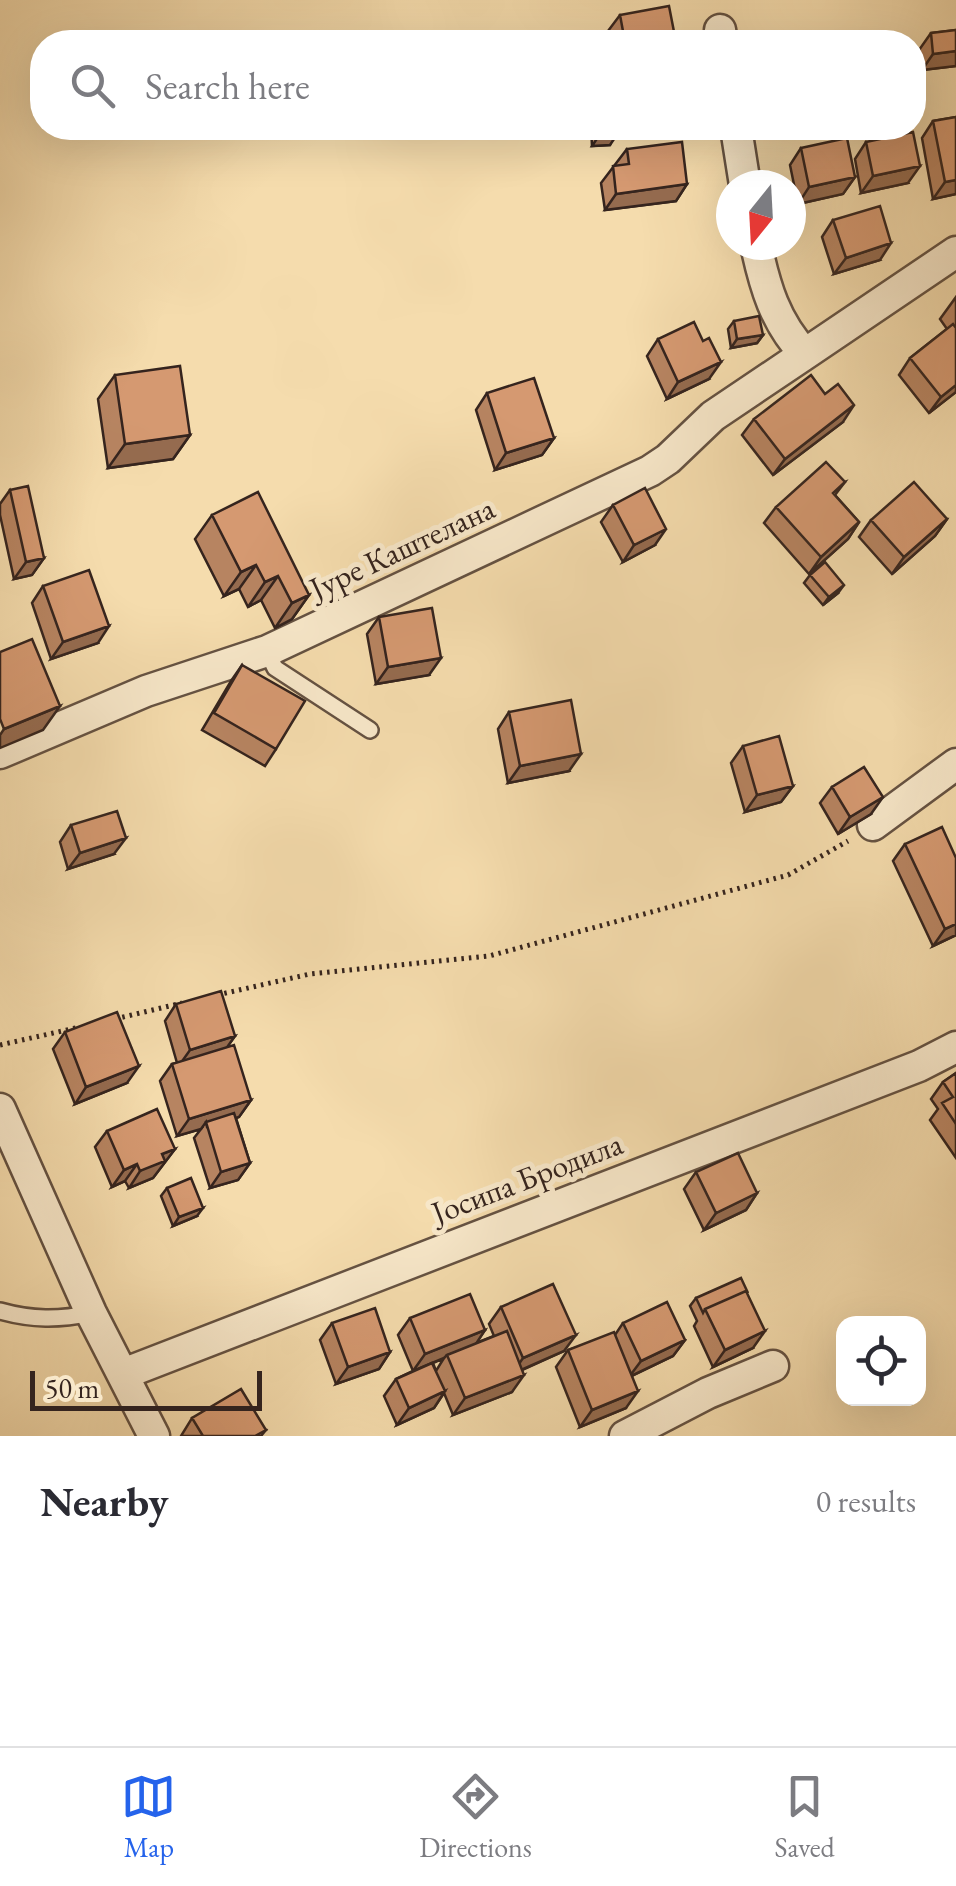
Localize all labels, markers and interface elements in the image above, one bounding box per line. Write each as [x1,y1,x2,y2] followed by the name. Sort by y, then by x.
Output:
[30,30,926,140] search box
[65,58,120,113] icon: search
[145,61,310,110] text: Search here
[716,170,806,260] north arrow
[300,487,502,610] street label: Јуре Каштелана
[423,1122,629,1235] street label: Јосипа Бродила
[836,1316,926,1406] map controls
[836,1316,926,1406] button: locate
[30,1366,262,1410] scale bar
[45,1370,99,1406] text: 50 m
[40,1474,169,1529] text: Nearby
[816,1480,916,1522] text: 0 results
[121,1769,176,1865] tab: Map
[419,1769,532,1865] tab: Directions
[775,1769,835,1865] tab: Saved

